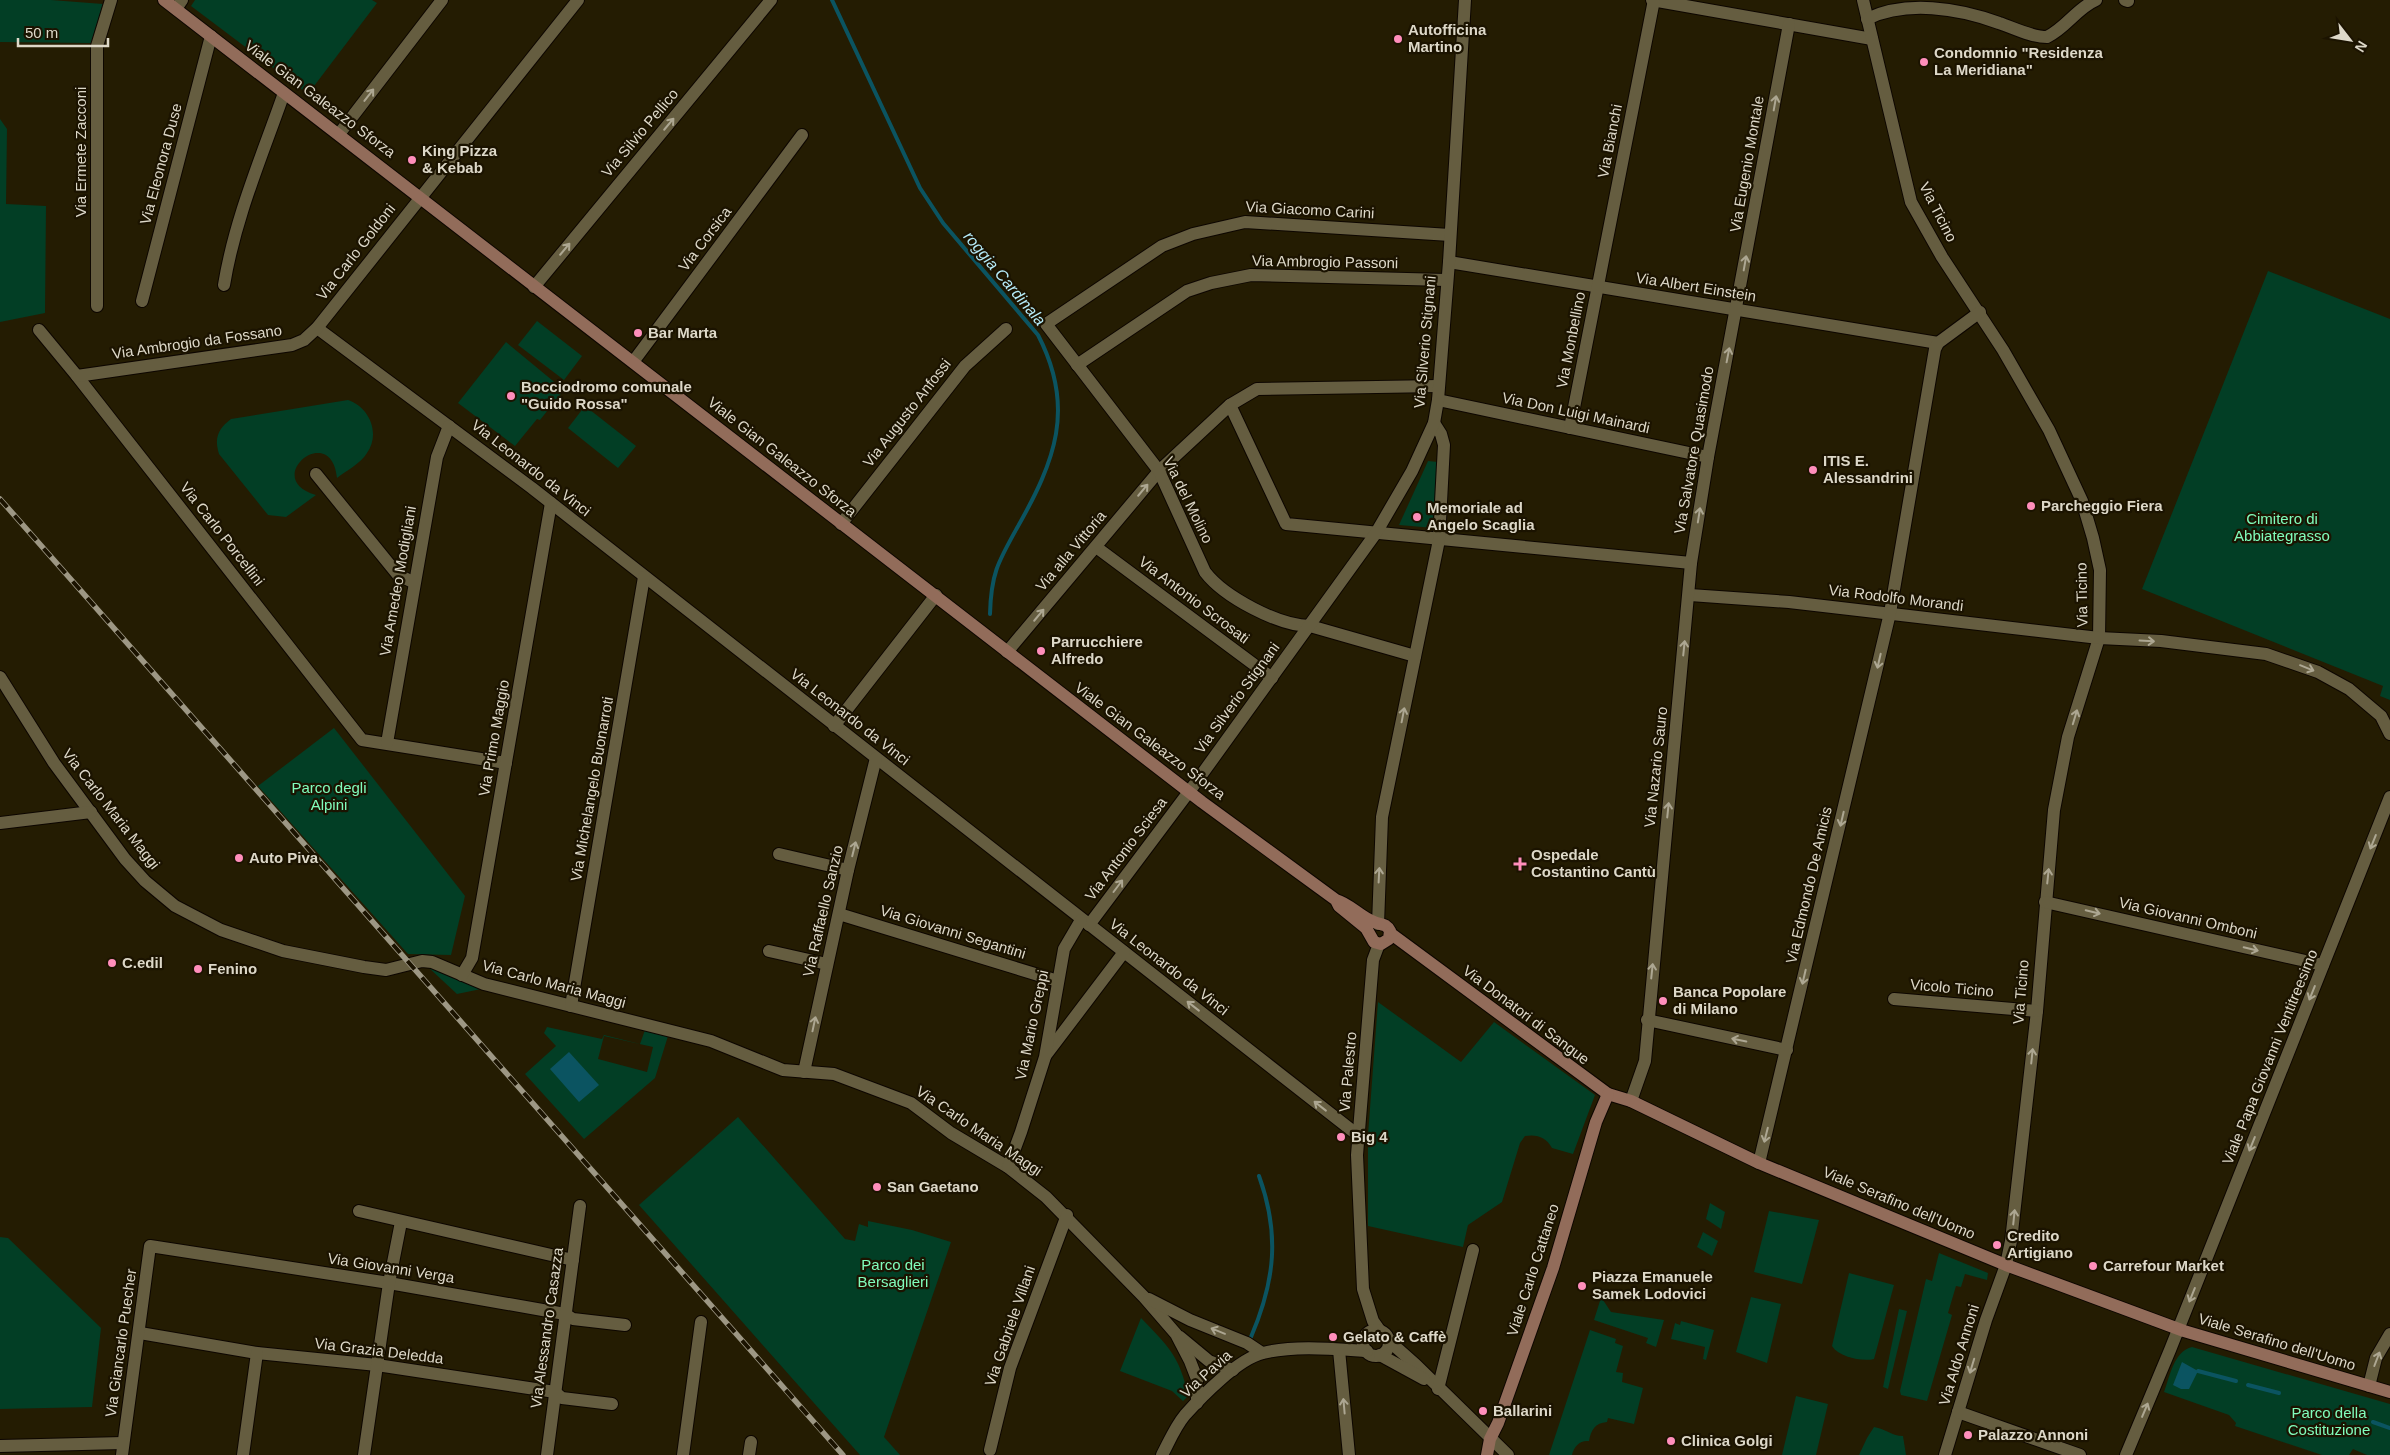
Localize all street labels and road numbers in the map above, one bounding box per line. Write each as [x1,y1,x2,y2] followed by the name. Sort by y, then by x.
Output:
[242,36,399,161] street label: Viale Gian Galeazzo Sforza
[598,85,681,180] street label: Via Silvio Pellico
[72,87,89,217] street label: Via Ermete Zacconi
[1726,94,1767,233] street label: Via Eugenio Montale
[136,101,185,226] street label: Via Eleonora Duse
[1594,103,1625,179] street label: Via Bianchi
[1916,179,1961,244] street label: Via Ticino
[1245,198,1375,221] street label: Via Giacomo Carini
[313,200,398,303] street label: Via Carlo Goldoni
[675,203,735,274] street label: Via Corsica
[1252,252,1398,271] street label: Via Ambrogio Passoni
[1635,269,1757,304] street label: Via Albert Einstein
[1410,275,1439,409] street label: Via Silverio Stignani
[1553,290,1588,390] street label: Via Monbellino
[111,321,283,362] street label: Via Ambrogio da Fossano
[859,355,954,470] street label: Via Augusto Anfossi
[1670,365,1717,535] street label: Via Salvatore Quasimodo
[1501,389,1652,436] street label: Via Don Luigi Mainardi
[705,393,861,520] street label: Viale Gian Galeazzo Sforza
[468,416,594,519] street label: Via Leonardo da Vinci
[1160,454,1217,546] street label: Via del Molino
[177,479,268,589] street label: Via Carlo Porcellini
[376,504,419,657] street label: Via Amedeo Modigliani
[1032,507,1110,594] street label: Via alla Vittoria
[1136,552,1253,647] street label: Via Antonio Scrosati
[2072,562,2091,628] street label: Via Ticino
[1828,581,1964,614] street label: Via Rodolfo Morandi
[1191,639,1283,757] street label: Via Silverio Stignani
[787,665,913,768] street label: Via Leonardo da Vinci
[475,678,512,798] street label: Via Primo Maggio
[1072,678,1229,803] street label: Viale Gian Galeazzo Sforza
[567,695,616,883] street label: Via Michelangelo Buonarroti
[1641,706,1670,828] street label: Via Nazario Sauro
[59,745,164,872] street label: Via Carlo Maria Maggi
[1081,793,1170,904] street label: Via Antonio Sciesa
[1782,805,1835,965] street label: Via Edmondo De Amicis
[799,843,846,978] street label: Via Raffaello Sanzio
[2117,893,2259,942] street label: Via Giovanni Omboni
[878,901,1028,962] street label: Via Giovanni Segantini
[1106,915,1232,1018] street label: Via Leonardo da Vinci
[2218,947,2321,1167] street label: Viale Papa Giovanni Ventitreesimo
[480,956,628,1011] street label: Via Carlo Maria Maggi
[2009,959,2032,1025] street label: Via Ticino
[1460,961,1593,1068] street label: Via Donatori di Sangue
[1012,968,1051,1082] street label: Via Mario Greppi
[1909,975,1995,1000] street label: Vicolo Ticino
[1336,1031,1359,1113] street label: Via Palestro
[913,1082,1045,1179] street label: Via Carlo Maria Maggi
[1821,1163,1978,1242] street label: Viale Serafino dell'Uomo
[1503,1202,1562,1338] street label: Viale Carlo Cattaneo
[527,1246,566,1409] street label: Via Alessandro Casazza
[326,1249,456,1286] street label: Via Giovanni Verga
[981,1263,1038,1388] street label: Via Gabriele Villani
[102,1268,139,1418] street label: Via Giancarlo Puecher
[1935,1302,1982,1407] street label: Via Aldo Annoni
[2196,1309,2358,1374] street label: Viale Serafino dell'Uomo
[314,1334,445,1367] street label: Via Grazia Deledda
[1177,1346,1235,1401] street label: Via Pavia

